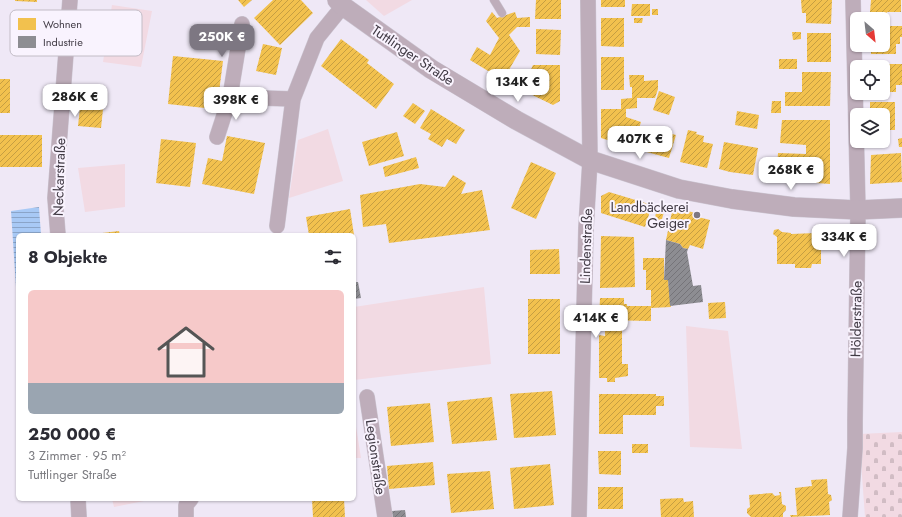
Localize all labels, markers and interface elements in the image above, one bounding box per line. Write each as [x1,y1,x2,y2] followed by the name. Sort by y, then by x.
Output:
[10,10,142,56] legend
[850,12,890,52] north arrow
[850,12,890,148] map controls
[43,16,82,32] text: Wohnen
[368,20,458,90] street label: Tuttlinger Straße
[189,24,255,58] pin: 250K €
[198,27,246,46] text: 250K €
[43,34,83,50] text: Industrie
[850,60,890,100] button: locate
[485,69,551,103] pin: 134K €
[495,72,541,91] text: 134K €
[42,84,108,118] pin: 286K €
[52,87,98,106] text: 286K €
[203,87,269,121] pin: 398K €
[213,90,259,109] text: 398K €
[850,108,890,148] button: layers
[607,126,673,160] pin: 407K €
[616,129,664,148] text: 407K €
[48,138,70,216] street label: Neckarstraße
[758,157,824,191] pin: 268K €
[768,160,814,179] text: 268K €
[611,197,689,233] place label: Landbäckerei Geiger
[575,208,597,284] street label: Lindenstraße
[692,210,702,220] marker: Landbäckerei Geiger
[811,224,877,258] pin: 334K €
[821,227,867,246] text: 334K €
[28,245,108,269] text: 8 Objekte
[322,246,344,268] icon: filters
[845,281,867,357] street label: Hölderstraße
[563,305,629,339] pin: 414K €
[573,308,619,327] text: 414K €
[150,316,222,388] icon: home
[361,418,391,496] street label: Legionstraße
[28,422,116,446] text: 250 000 €
[28,446,126,465] text: 3 Zimmer · 95 m²
[28,465,117,484] text: Tuttlinger Straße

